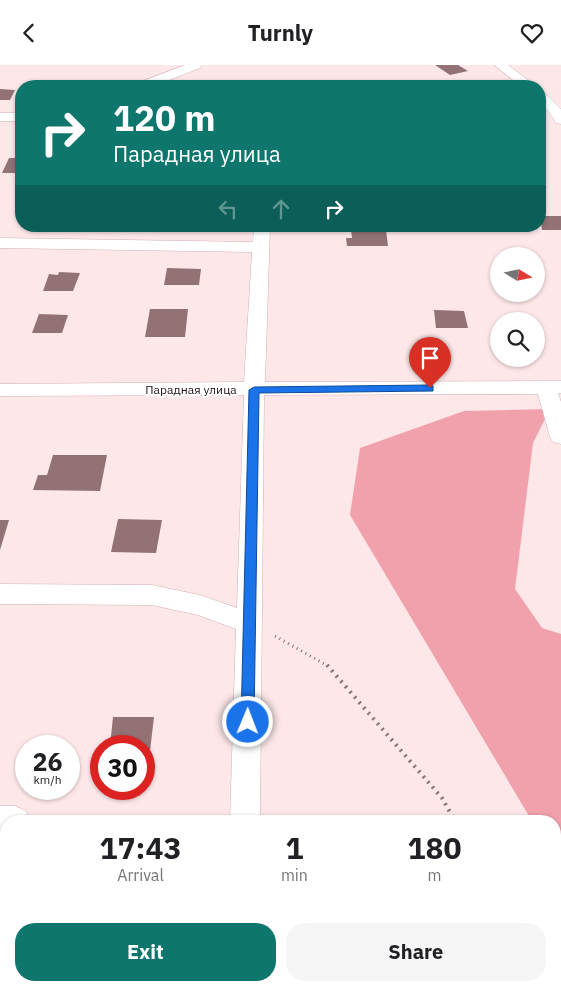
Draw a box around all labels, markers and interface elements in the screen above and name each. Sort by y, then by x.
text: Turnly [248,18,313,47]
icon: back [15,19,43,47]
icon: heart [518,19,546,47]
text: 120 m [113,95,216,141]
icon: right [30,100,95,165]
text: Парадная улица [113,139,281,168]
icon: left [214,195,242,223]
icon: ahead [267,195,295,223]
icon: right [320,195,348,223]
north arrow [490,247,545,303]
map controls [490,247,545,367]
button: search [490,312,545,367]
pin [409,337,451,388]
icon: arrive [416,344,444,372]
street label: Парадная улица [145,382,237,397]
position arrow [221,695,273,747]
speed limit sign: 30 [90,735,155,800]
text: 26 [32,745,63,778]
text: km/h [33,772,62,787]
text: 17:43 [100,828,181,867]
text: 1 [285,828,303,867]
text: 180 [407,828,461,867]
text: Arrival [117,865,164,885]
text: min [281,865,308,885]
text: m [427,865,441,885]
button: Exit [15,923,276,981]
button: Share [286,923,546,981]

